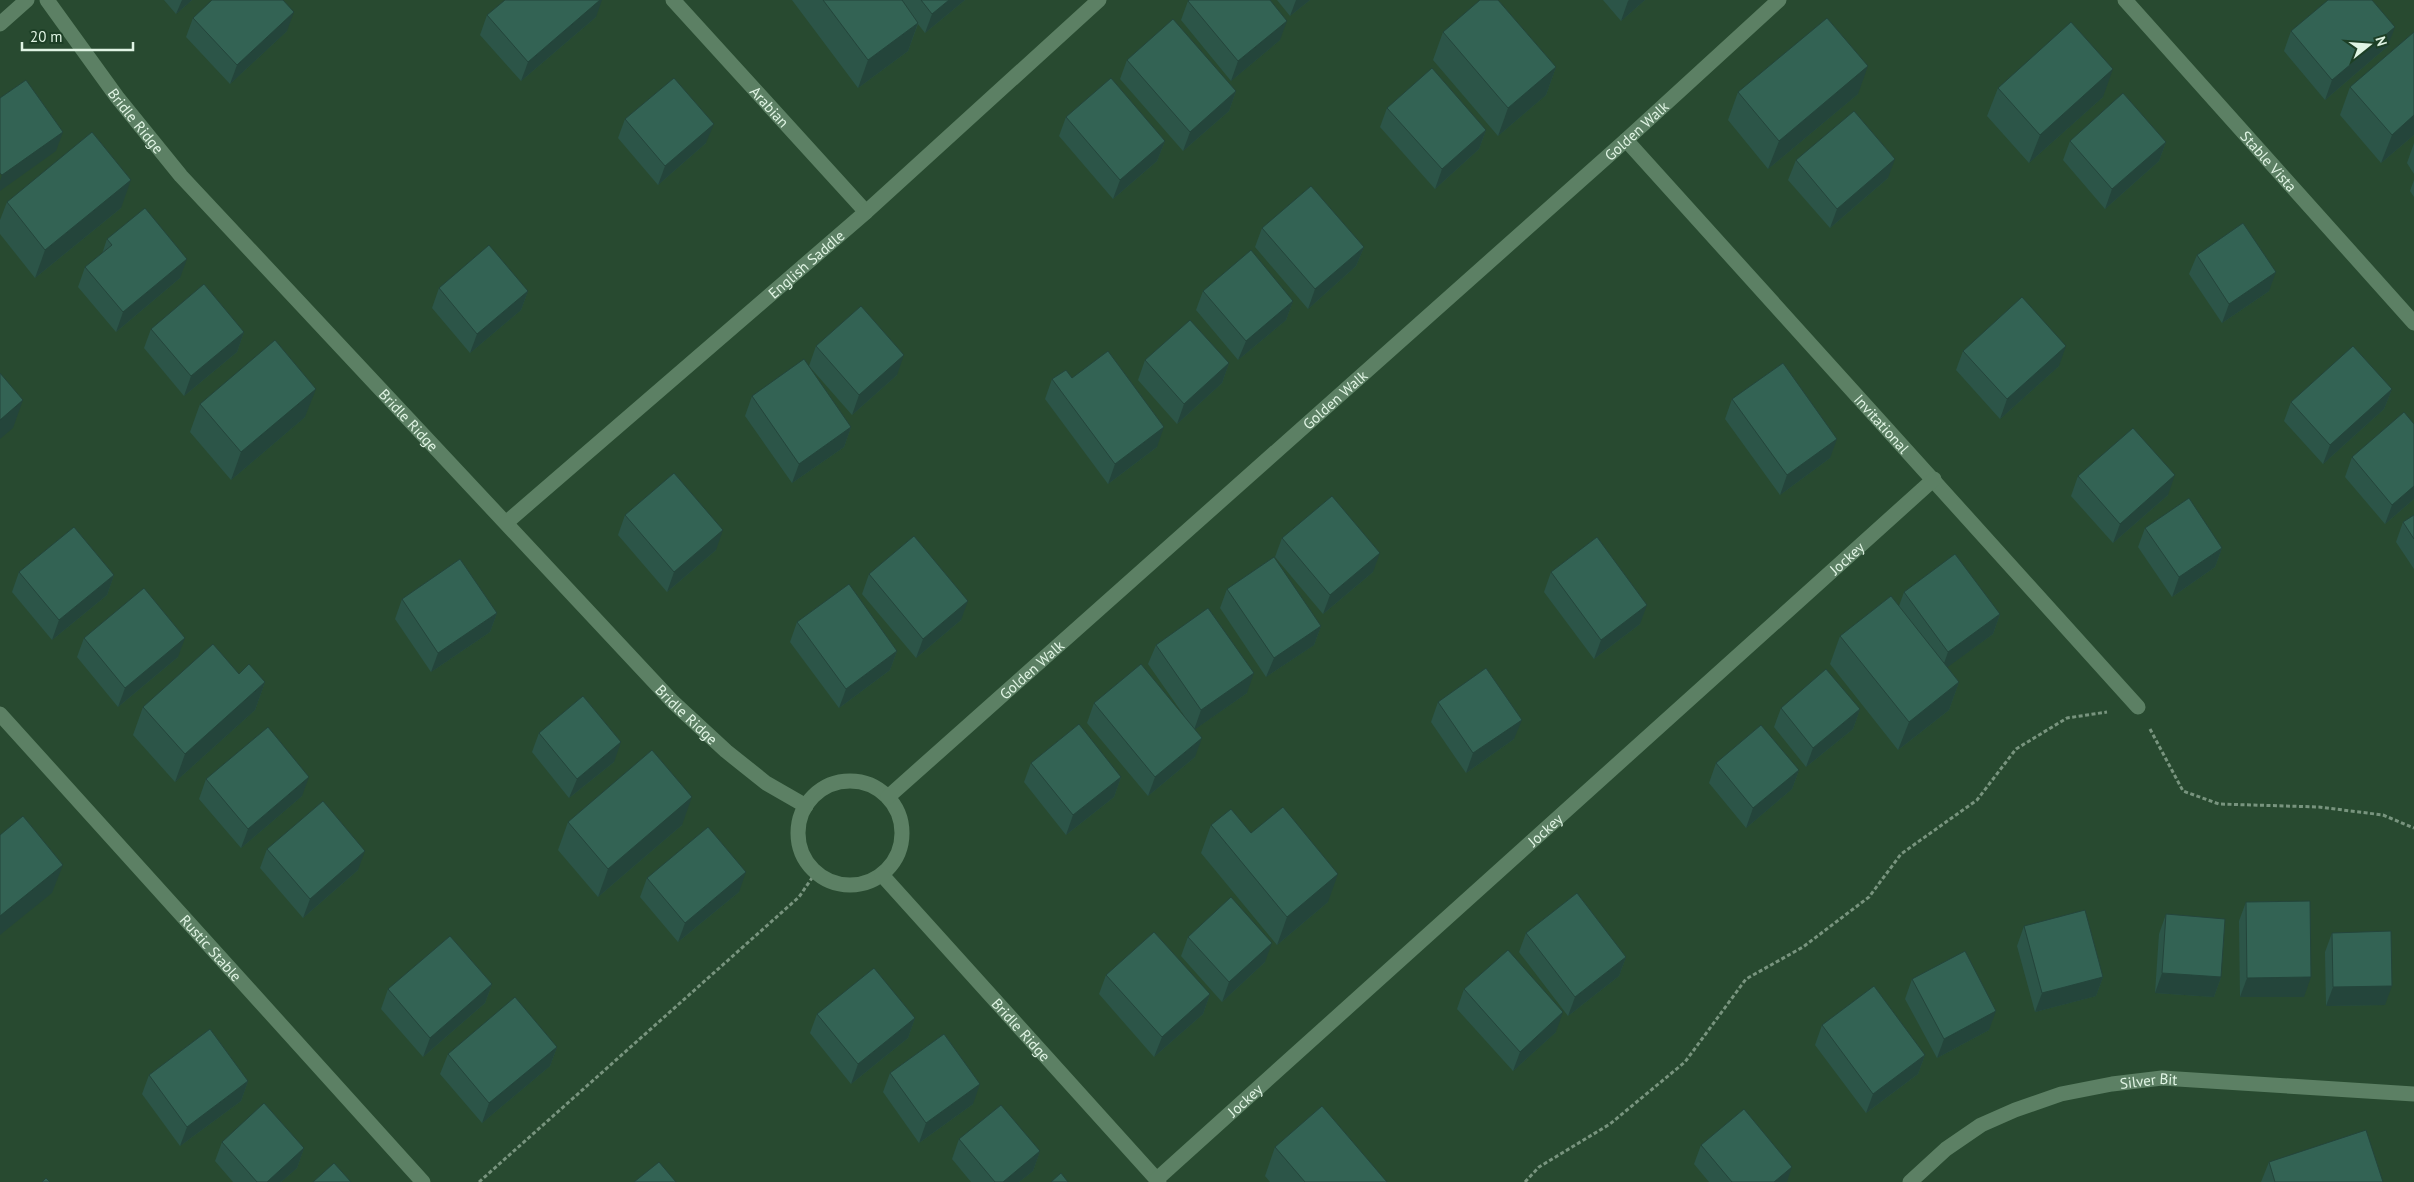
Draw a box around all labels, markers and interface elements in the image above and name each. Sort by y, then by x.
scale bar [22,20,134,52]
north arrow [2344,20,2394,70]
text: 20 m [30,27,63,46]
text: N [2371,34,2391,48]
street label: Arabian [746,82,794,131]
street label: Bridle Ridge [104,84,168,157]
street label: Golden Walk [1600,96,1673,164]
street label: Stable Vista [2237,126,2301,195]
street label: English Saddle [764,226,848,302]
street label: Golden Walk [1298,365,1371,433]
street label: Bridle Ridge [375,384,443,455]
street label: Invitational [1850,390,1914,458]
street label: Jockey [1824,537,1868,579]
street label: Golden Walk [995,635,1068,703]
street label: Bridle Ridge [652,680,722,748]
street label: Jockey [1523,809,1566,851]
street label: Rustic Stable [176,910,246,985]
street label: Bridle Ridge [988,994,1055,1065]
street label: Silver Bit [2119,1068,2178,1092]
street label: Jockey [1223,1079,1266,1121]

